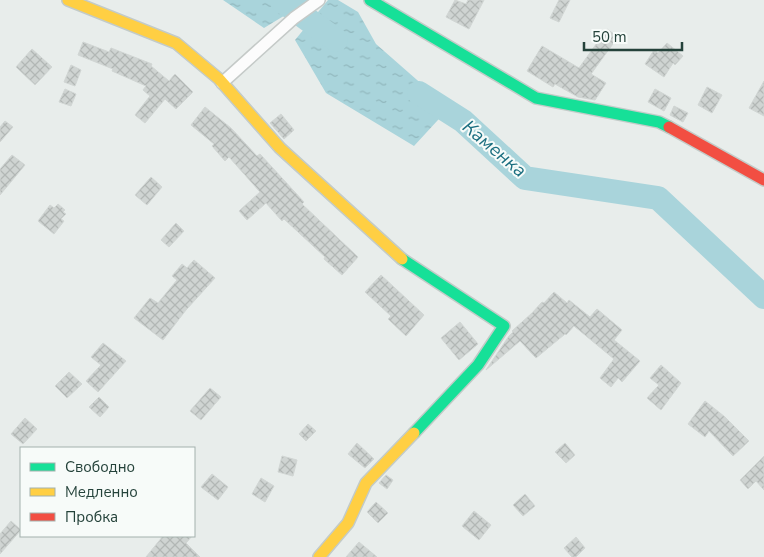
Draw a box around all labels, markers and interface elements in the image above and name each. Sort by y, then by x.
scale bar [584,20,682,52]
text: 50 m [592,27,627,47]
water label: Каменка [457,114,532,183]
legend [20,447,195,537]
text: Свободно [65,457,135,477]
text: Медленно [65,482,138,502]
text: Пробка [65,507,118,527]

